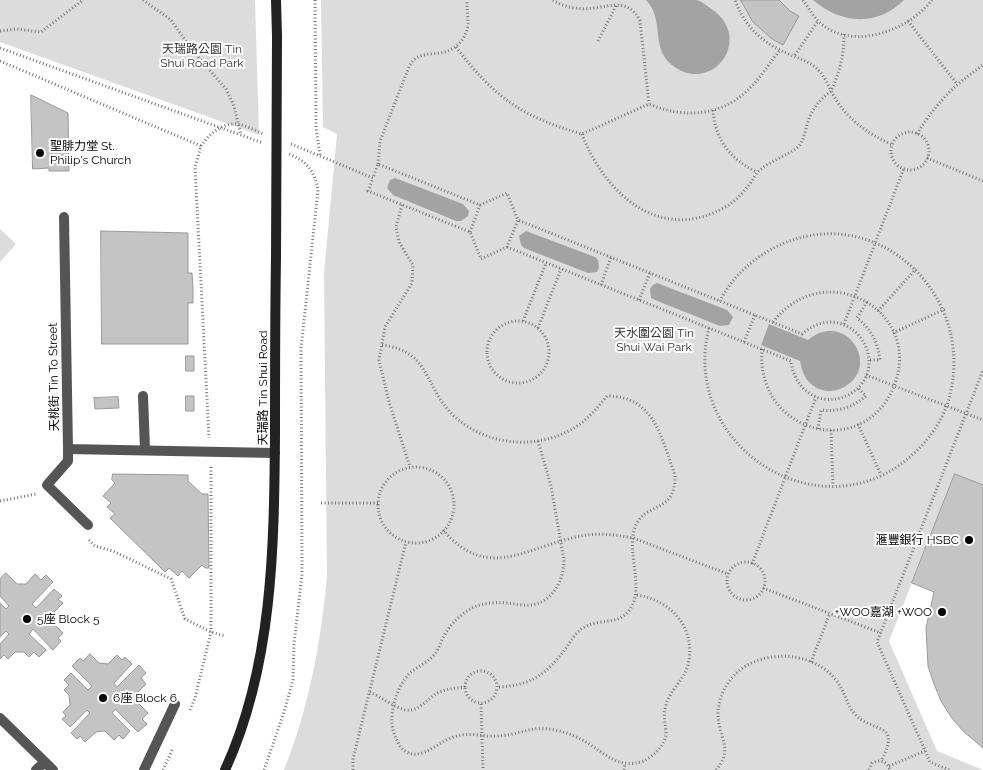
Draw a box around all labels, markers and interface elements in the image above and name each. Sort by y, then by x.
park label: 天瑞路公園 Tin Shui Road Park [160,42,244,70]
place label: 聖腓力堂 St. Philip's Church [50,139,131,167]
marker: 聖腓力堂 St. Philip's Church [34,147,46,159]
street label: 天桃街 Tin To Street [46,323,62,431]
park label: 天水圍公園 Tin Shui Wai Park [614,326,694,354]
street label: 天瑞路 Tin Shui Road [256,331,270,445]
place label: 滙豐銀行 HSBC [876,533,959,547]
marker: 滙豐銀行 HSBC [963,534,975,546]
place label: +WOO嘉湖 +WOO [834,605,932,619]
marker: +WOO嘉湖 +WOO [936,606,948,618]
place label: 5座 Block 5 [37,612,100,626]
marker: 5座 Block 5 [21,613,33,625]
place label: 6座 Block 6 [113,691,177,705]
marker: 6座 Block 6 [97,692,109,704]

